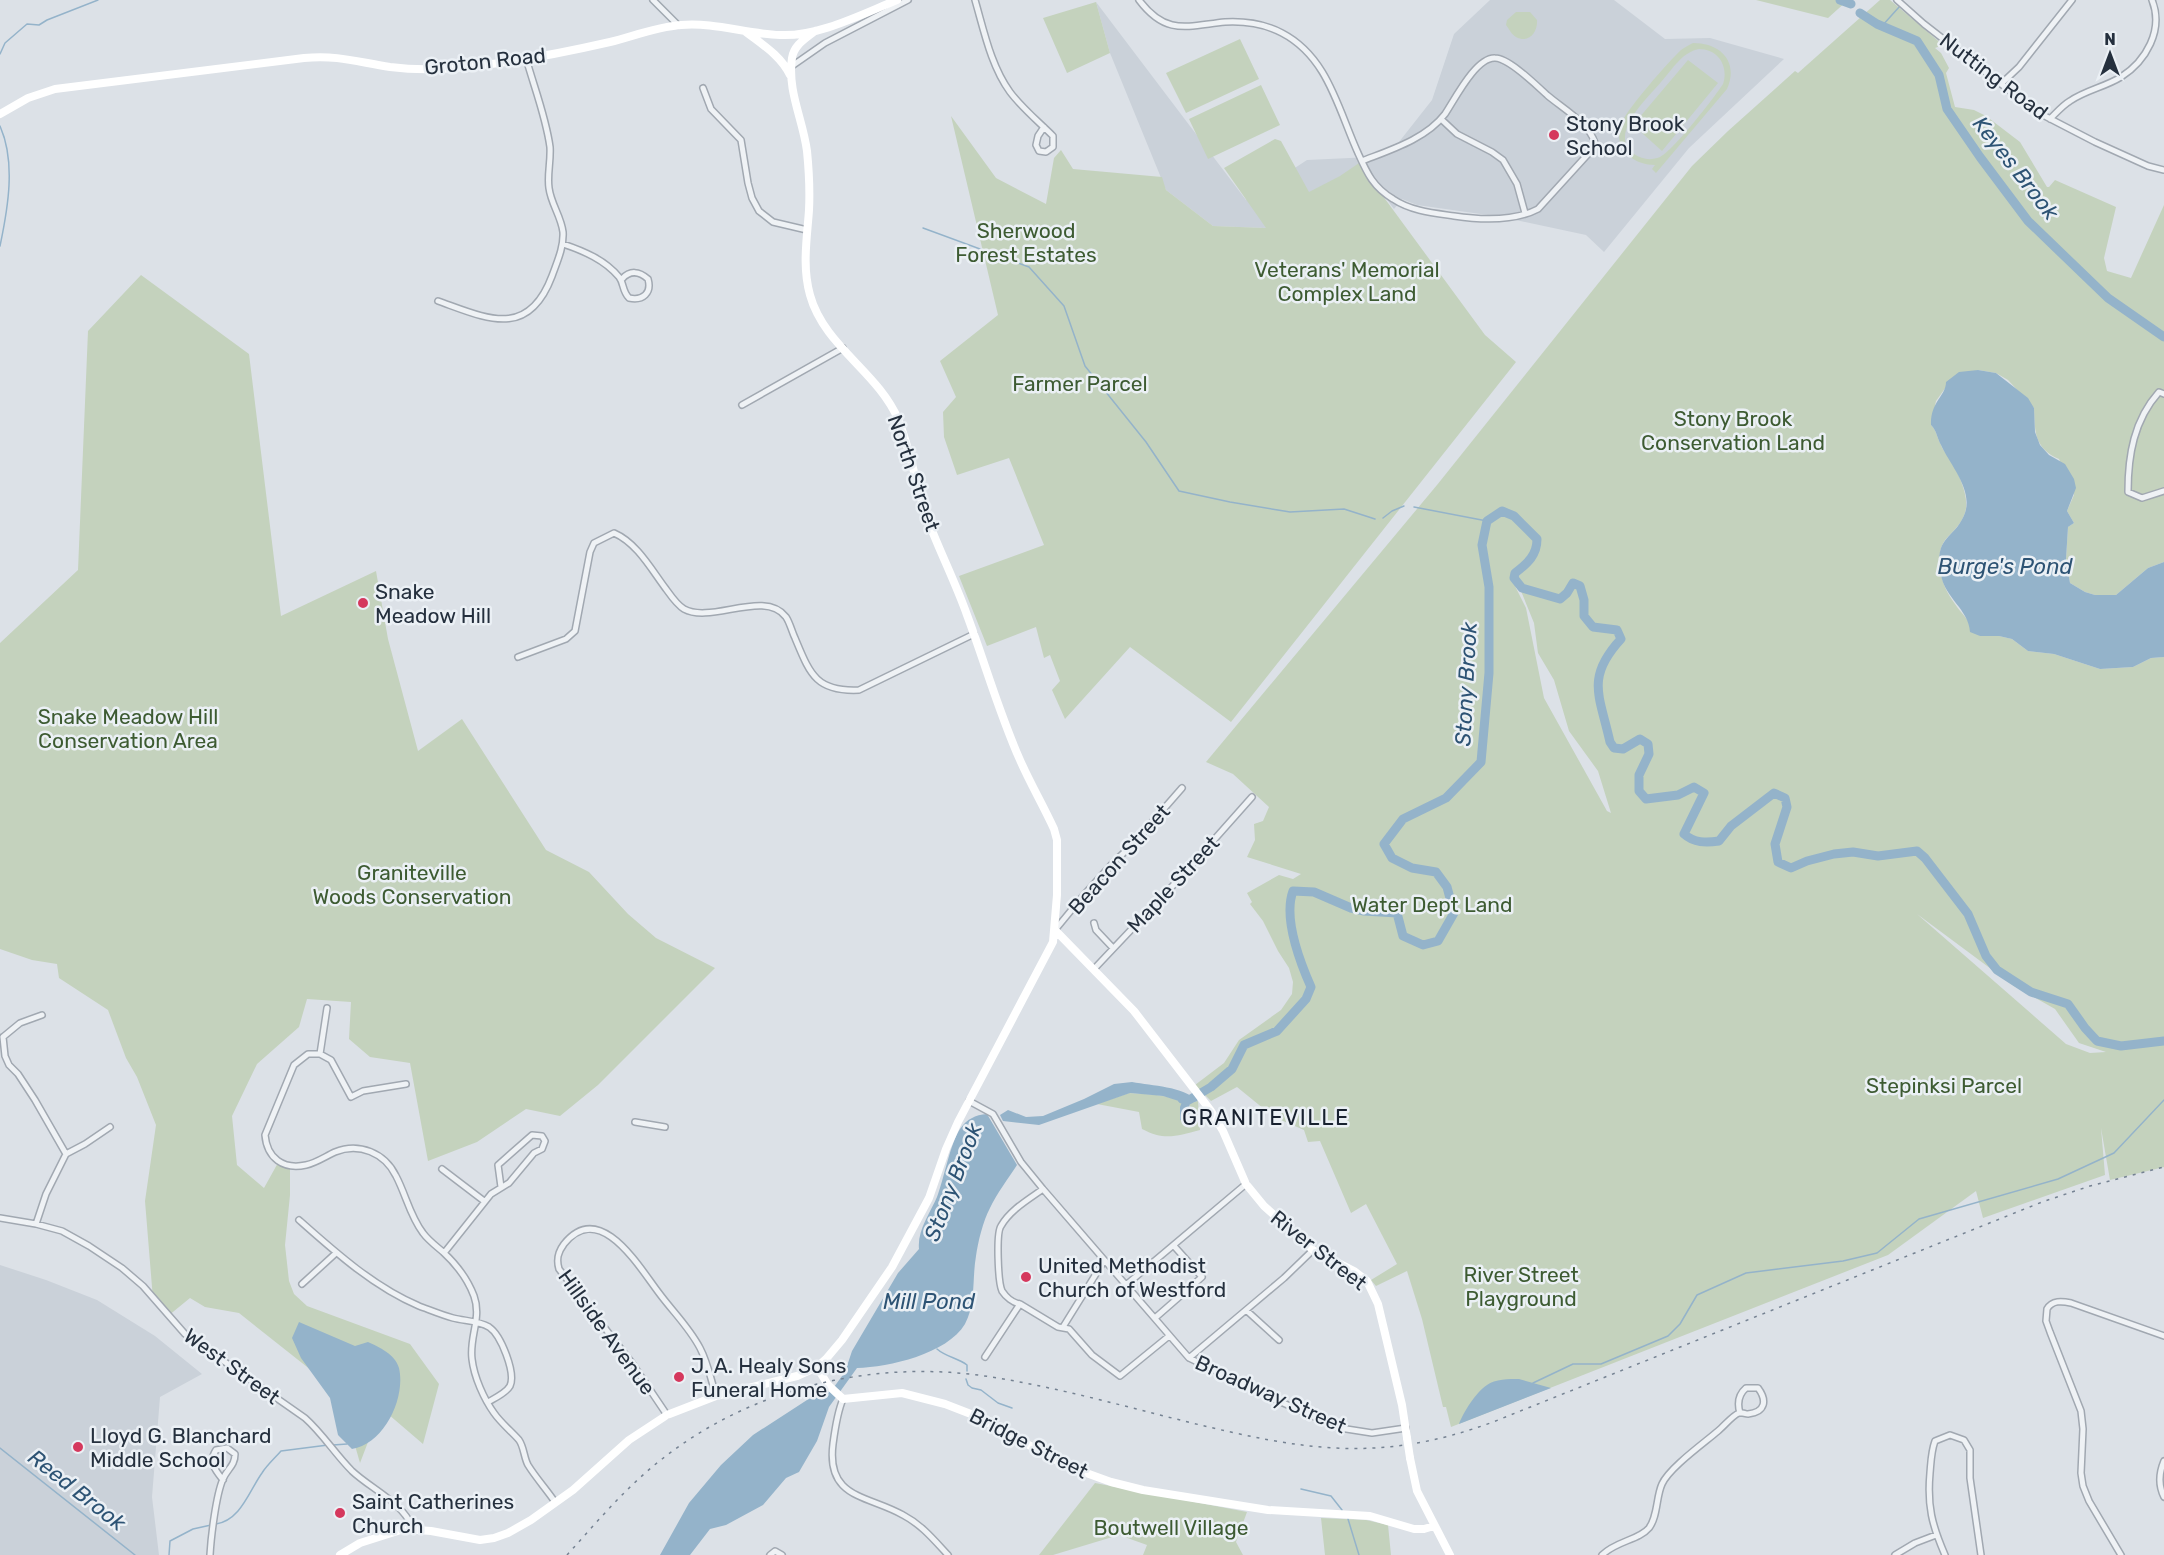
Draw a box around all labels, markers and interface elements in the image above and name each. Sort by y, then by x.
north arrow [2080,24,2140,84]
street label: Nutting Road [1935,27,2053,125]
text: N [2104,30,2116,49]
street label: Groton Road [423,42,547,80]
place label: Stony Brook School [1566,111,1685,160]
water label: Keyes Brook [1967,111,2065,226]
marker: Stony Brook School [1547,128,1561,142]
park label: Sherwood Forest Estates [955,218,1097,267]
park label: Veterans' Memorial Complex Land [1254,257,1440,306]
park label: Farmer Parcel [1012,371,1148,396]
park label: Stony Brook Conservation Land [1641,406,1825,455]
street label: North Street [882,411,946,535]
water label: Burge's Pond [1937,553,2073,580]
place label: Snake Meadow Hill [375,579,491,628]
marker: Snake Meadow Hill [356,596,370,610]
water label: Stony Brook [1449,621,1483,747]
park label: Snake Meadow Hill Conservation Area [38,704,218,753]
street label: Beacon Street [1063,799,1175,919]
street label: Maple Street [1122,830,1224,938]
park label: Graniteville Woods Conservation [313,860,511,909]
park label: Water Dept Land [1351,892,1513,917]
park label: Stepinksi Parcel [1866,1073,2022,1098]
district label: GRANITEVILLE [1182,1104,1350,1131]
water label: Stony Brook [918,1119,988,1245]
street label: River Street [1266,1205,1372,1295]
place label: United Methodist Church of Westford [1038,1253,1226,1302]
park label: River Street Playground [1463,1262,1579,1311]
street label: Hillside Avenue [553,1265,661,1399]
marker: United Methodist Church of Westford [1019,1270,1033,1284]
water label: Mill Pond [883,1288,976,1315]
street label: West Street [179,1323,285,1409]
street label: Broadway Street [1192,1349,1350,1439]
place label: J. A. Healy Sons Funeral Home [691,1353,846,1402]
marker: J. A. Healy Sons Funeral Home [672,1370,686,1384]
street label: Bridge Street [966,1402,1092,1484]
place label: Lloyd G. Blanchard Middle School [90,1423,272,1472]
marker: Lloyd G. Blanchard Middle School [71,1440,85,1454]
water label: Reed Brook [23,1443,132,1537]
place label: Saint Catherines Church [352,1489,514,1538]
marker: Saint Catherines Church [333,1506,347,1520]
park label: Boutwell Village [1094,1515,1248,1540]

